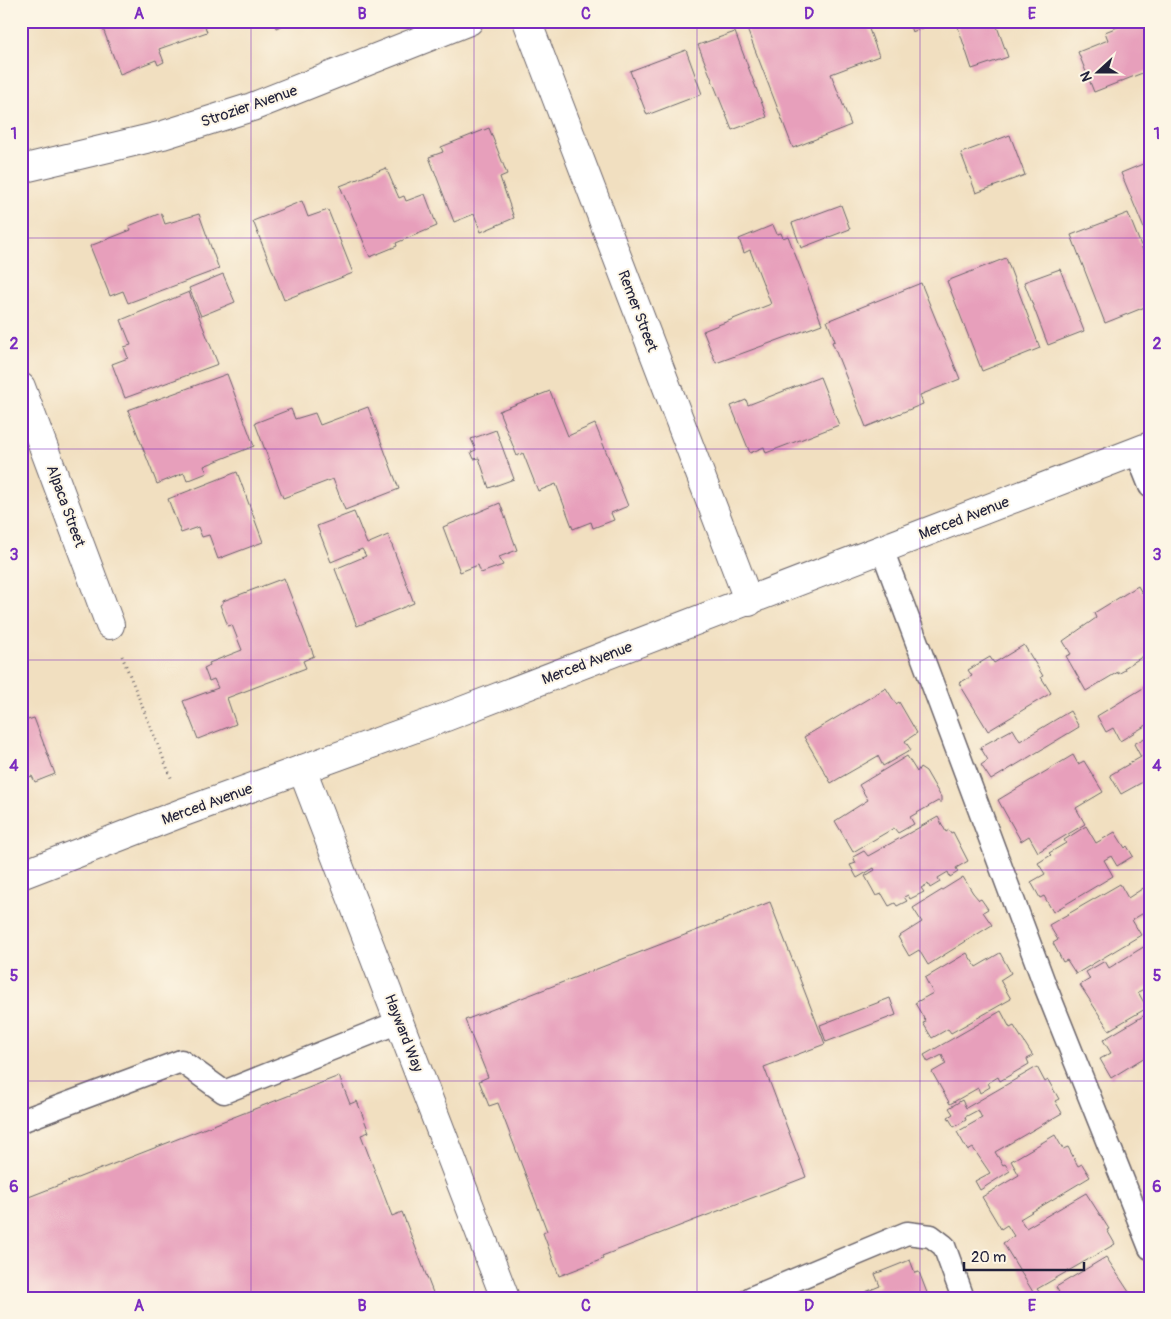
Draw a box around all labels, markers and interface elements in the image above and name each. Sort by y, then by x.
text: A [134,4,145,24]
text: B [357,4,367,24]
text: C [581,4,591,24]
text: D [804,4,814,24]
text: E [1028,4,1037,24]
north arrow [1074,48,1124,98]
text: N [1077,69,1096,84]
street label: Strozier Avenue [199,81,300,132]
text: 1 [11,124,17,144]
text: 1 [1154,124,1160,144]
street label: Remer Street [613,268,662,356]
text: 2 [10,334,19,354]
text: 2 [1153,334,1162,354]
street label: Alpaca Street [42,463,89,551]
street label: Merced Avenue [916,492,1013,544]
text: 3 [10,545,19,565]
text: 3 [1153,545,1162,565]
street label: Merced Avenue [539,637,636,689]
text: 4 [9,756,19,776]
text: 4 [1152,756,1162,776]
street label: Merced Avenue [159,779,256,830]
text: 5 [10,966,19,986]
text: 5 [1153,966,1162,986]
street label: Hayward Way [380,992,427,1075]
text: 6 [9,1177,19,1197]
text: 6 [1152,1177,1162,1197]
scale bar [964,1239,1084,1271]
text: 20 m [971,1248,1006,1267]
text: A [134,1296,145,1316]
text: B [357,1296,367,1316]
text: C [581,1296,591,1316]
text: D [804,1296,814,1316]
text: E [1028,1296,1037,1316]

